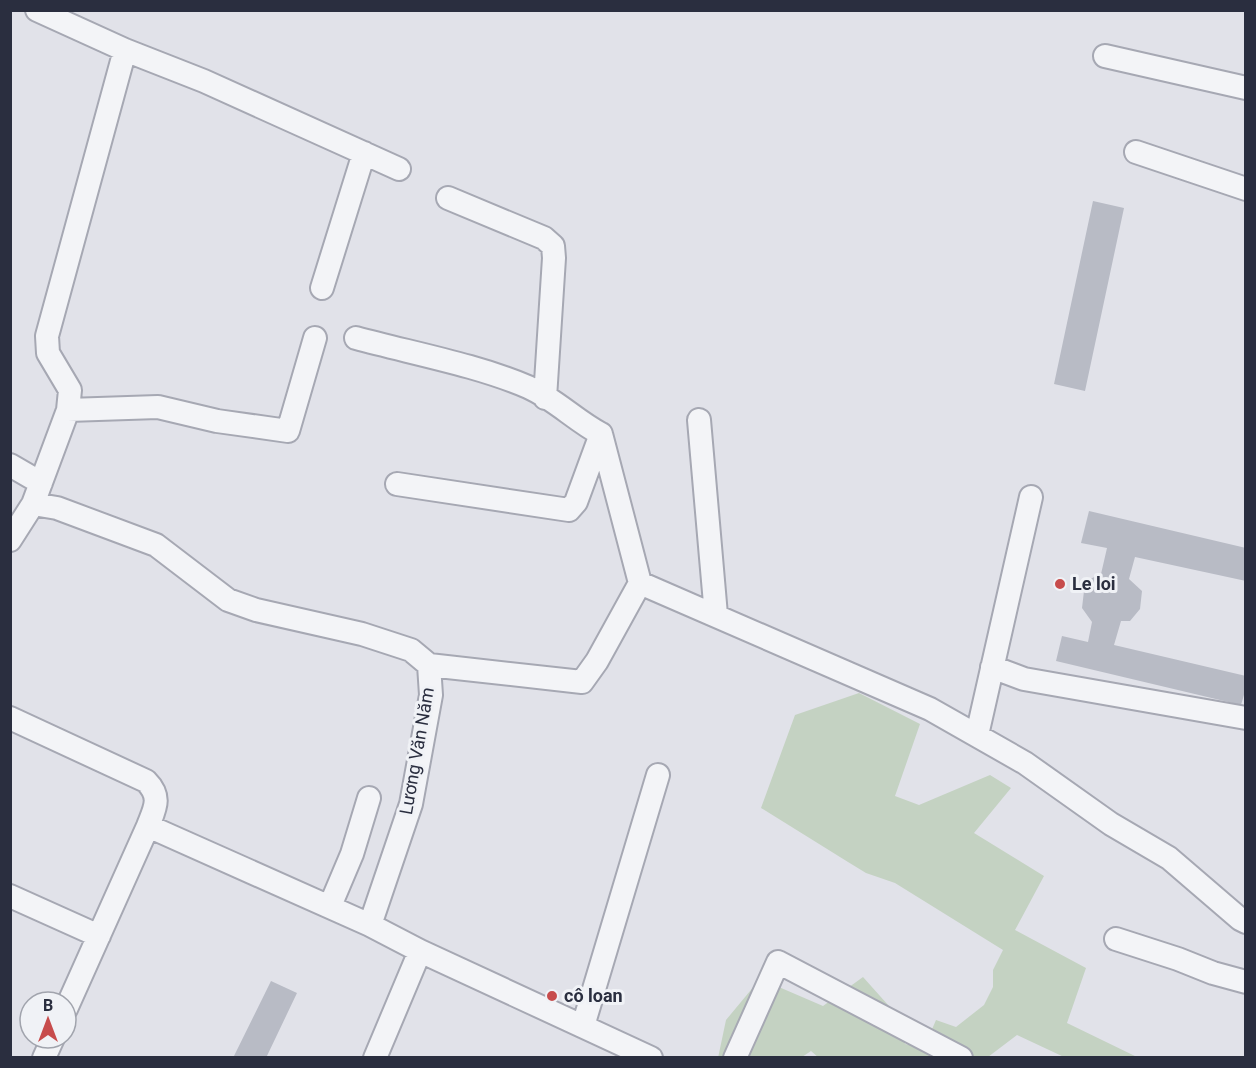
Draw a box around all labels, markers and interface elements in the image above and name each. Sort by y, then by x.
place label: Le loi [1072,573,1116,594]
marker: Le loi [1053,577,1067,591]
street label: Lương Văn Năm [395,686,438,816]
place label: cô loan [564,985,623,1006]
marker: cô loan [545,989,559,1003]
north arrow [18,990,78,1050]
text: B [43,996,53,1015]

